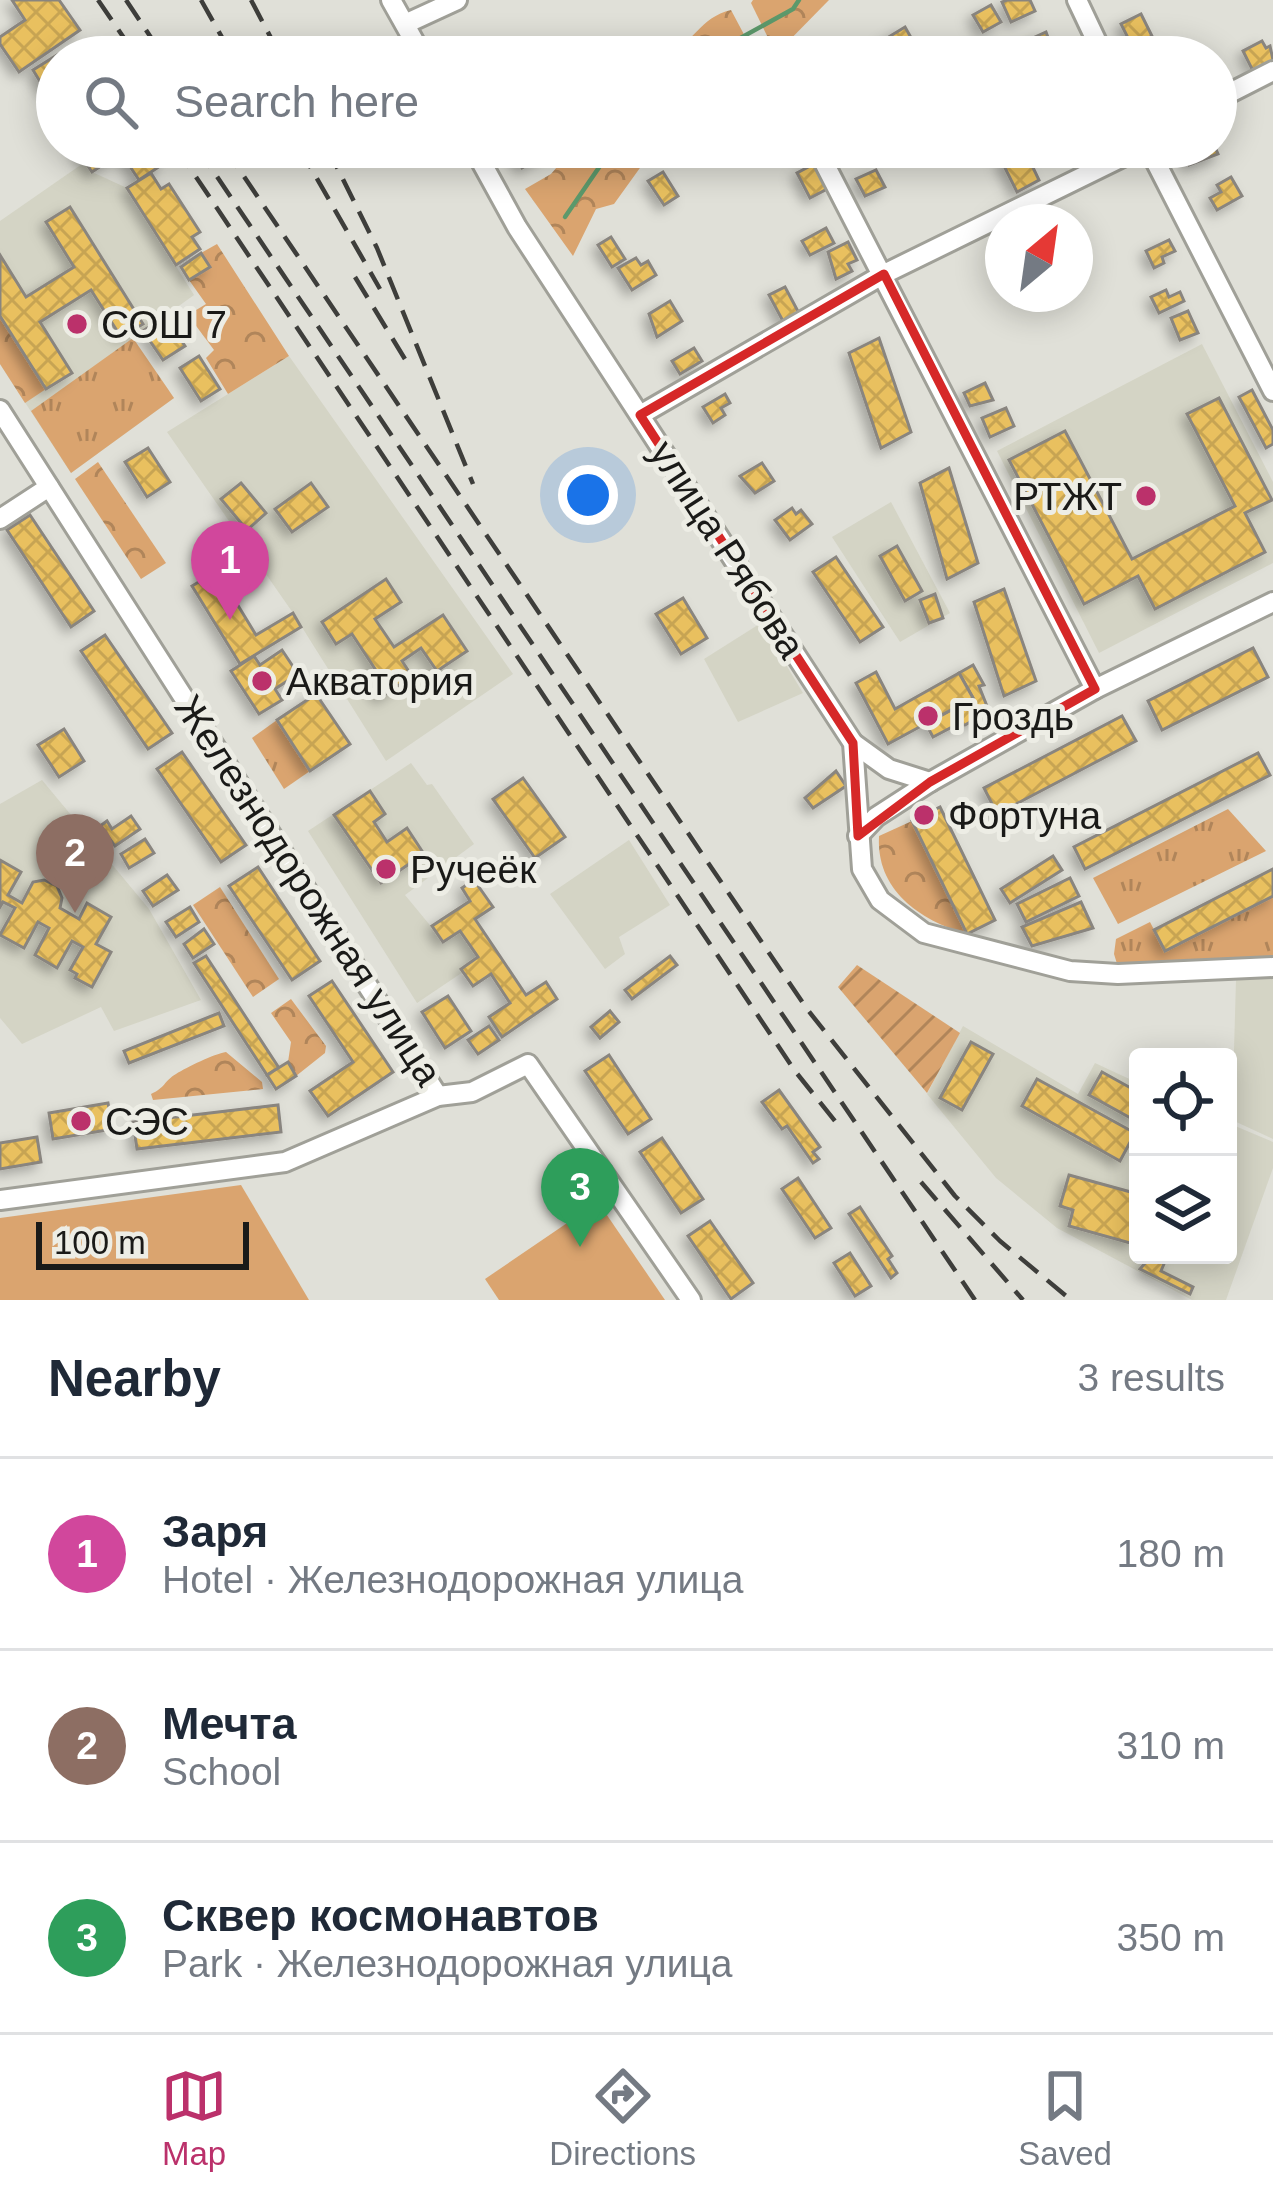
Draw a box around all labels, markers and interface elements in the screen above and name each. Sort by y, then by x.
search box [36,36,1237,168]
icon: search [78,69,144,135]
text: Search here [174,76,419,127]
north arrow [985,204,1093,312]
place label: СОШ 7 [101,303,227,346]
marker: СОШ 7 [64,311,90,337]
street label: улица Рябова [641,433,814,666]
your location [558,465,618,525]
place label: РТЖТ [1013,475,1122,518]
marker: РТЖТ [1133,483,1159,509]
pin: 1 [191,521,269,620]
place label: Акватория [286,660,474,703]
marker: Акватория [249,668,275,694]
street label: Железнодорожная улица [166,687,451,1093]
place label: Гроздь [952,695,1074,738]
marker: Гроздь [915,703,941,729]
place label: Фортуна [948,794,1102,837]
marker: Фортуна [911,802,937,828]
pin: 2 [36,814,114,913]
place label: Ручеёк [410,848,537,891]
marker: Ручеёк [373,856,399,882]
map controls [1129,1048,1237,1264]
button: locate [1129,1048,1237,1156]
place label: СЭС [105,1100,189,1143]
marker: СЭС [68,1108,94,1134]
pin: 3 [541,1148,619,1247]
button: layers [1129,1156,1237,1264]
scale bar [36,1216,249,1269]
text: 100 m [54,1224,146,1261]
text: Nearby [48,1350,221,1407]
text: 3 results [1078,1356,1225,1399]
text: Заря [162,1506,268,1557]
text: 1 [76,1532,98,1575]
text: 180 m [1117,1532,1225,1575]
text: Hotel · Железнодорожная улица [162,1558,743,1601]
text: Мечта [162,1698,297,1749]
text: 2 [76,1724,98,1767]
text: 310 m [1117,1724,1225,1767]
text: School [162,1750,281,1793]
text: Сквер космонавтов [162,1890,599,1941]
text: 3 [76,1916,98,1959]
text: 350 m [1117,1916,1225,1959]
text: Park · Железнодорожная улица [162,1942,733,1985]
tab: Map [161,2063,227,2173]
tab: Directions [549,2063,696,2173]
tab: Saved [1018,2063,1112,2173]

